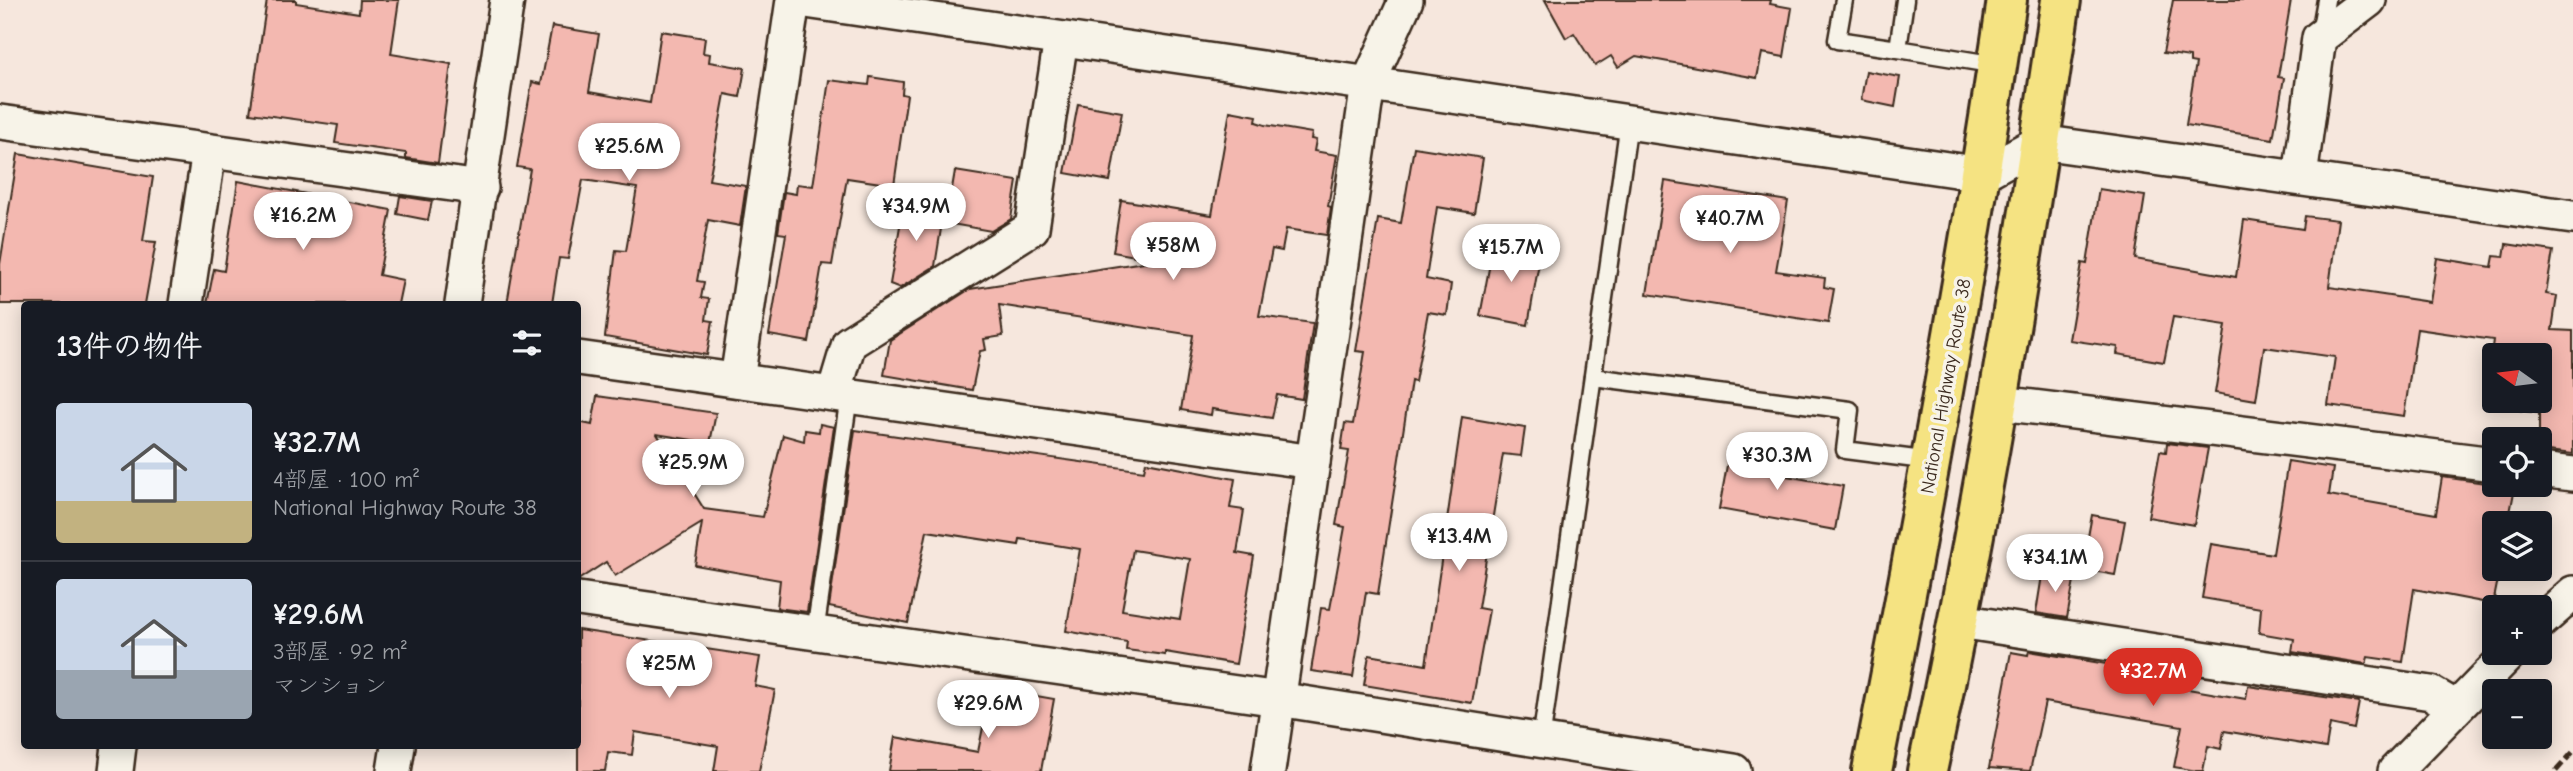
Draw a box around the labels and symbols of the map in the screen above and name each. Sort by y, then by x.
pin: ¥25.6M [572,124,686,183]
pin: ¥34.9M [859,184,973,243]
pin: ¥16.2M [246,192,360,252]
pin: ¥40.7M [1673,196,1787,255]
pin: ¥58M [1132,222,1214,282]
pin: ¥15.7M [1454,224,1568,284]
street label: National Highway Route 38 [1916,277,1976,495]
north arrow [2482,343,2552,413]
pin: ¥30.3M [1720,433,1834,492]
pin: ¥25.9M [636,440,750,499]
pin: ¥13.4M [1402,514,1516,573]
pin: ¥34.1M [1998,534,2112,594]
pin: ¥25M [628,640,710,700]
pin: ¥32.7M [2096,648,2210,708]
pin: ¥29.6M [931,680,1045,740]

